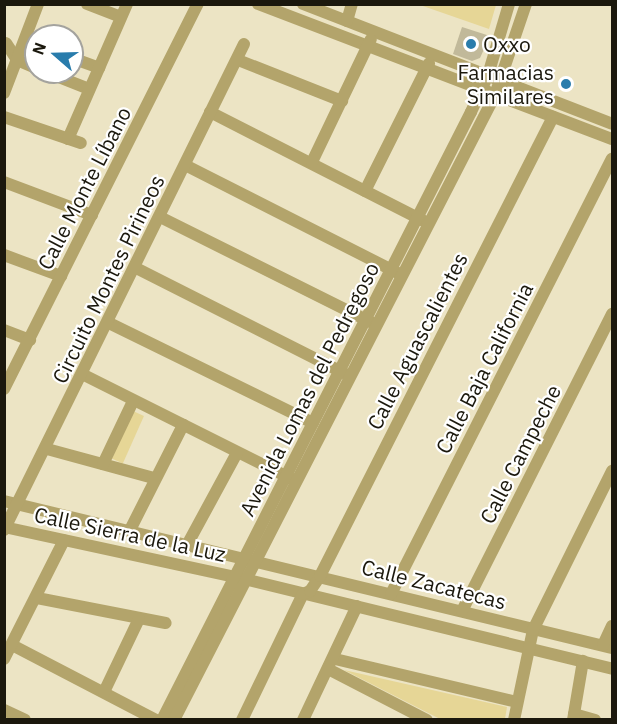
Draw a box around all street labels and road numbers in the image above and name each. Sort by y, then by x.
street label: Calle Monte Líbano [32,102,136,274]
street label: Circuito Montes Pirineos [47,171,169,387]
street label: Calle Aguascalientes [361,248,473,434]
street label: Avenida Lomas del Pedregoso [234,258,384,520]
street label: Calle Baja California [430,278,538,458]
street label: Calle Campeche [474,380,566,528]
street label: Calle Sierra de la Luz [32,501,228,567]
street label: Calle Zacatecas [359,554,509,614]

